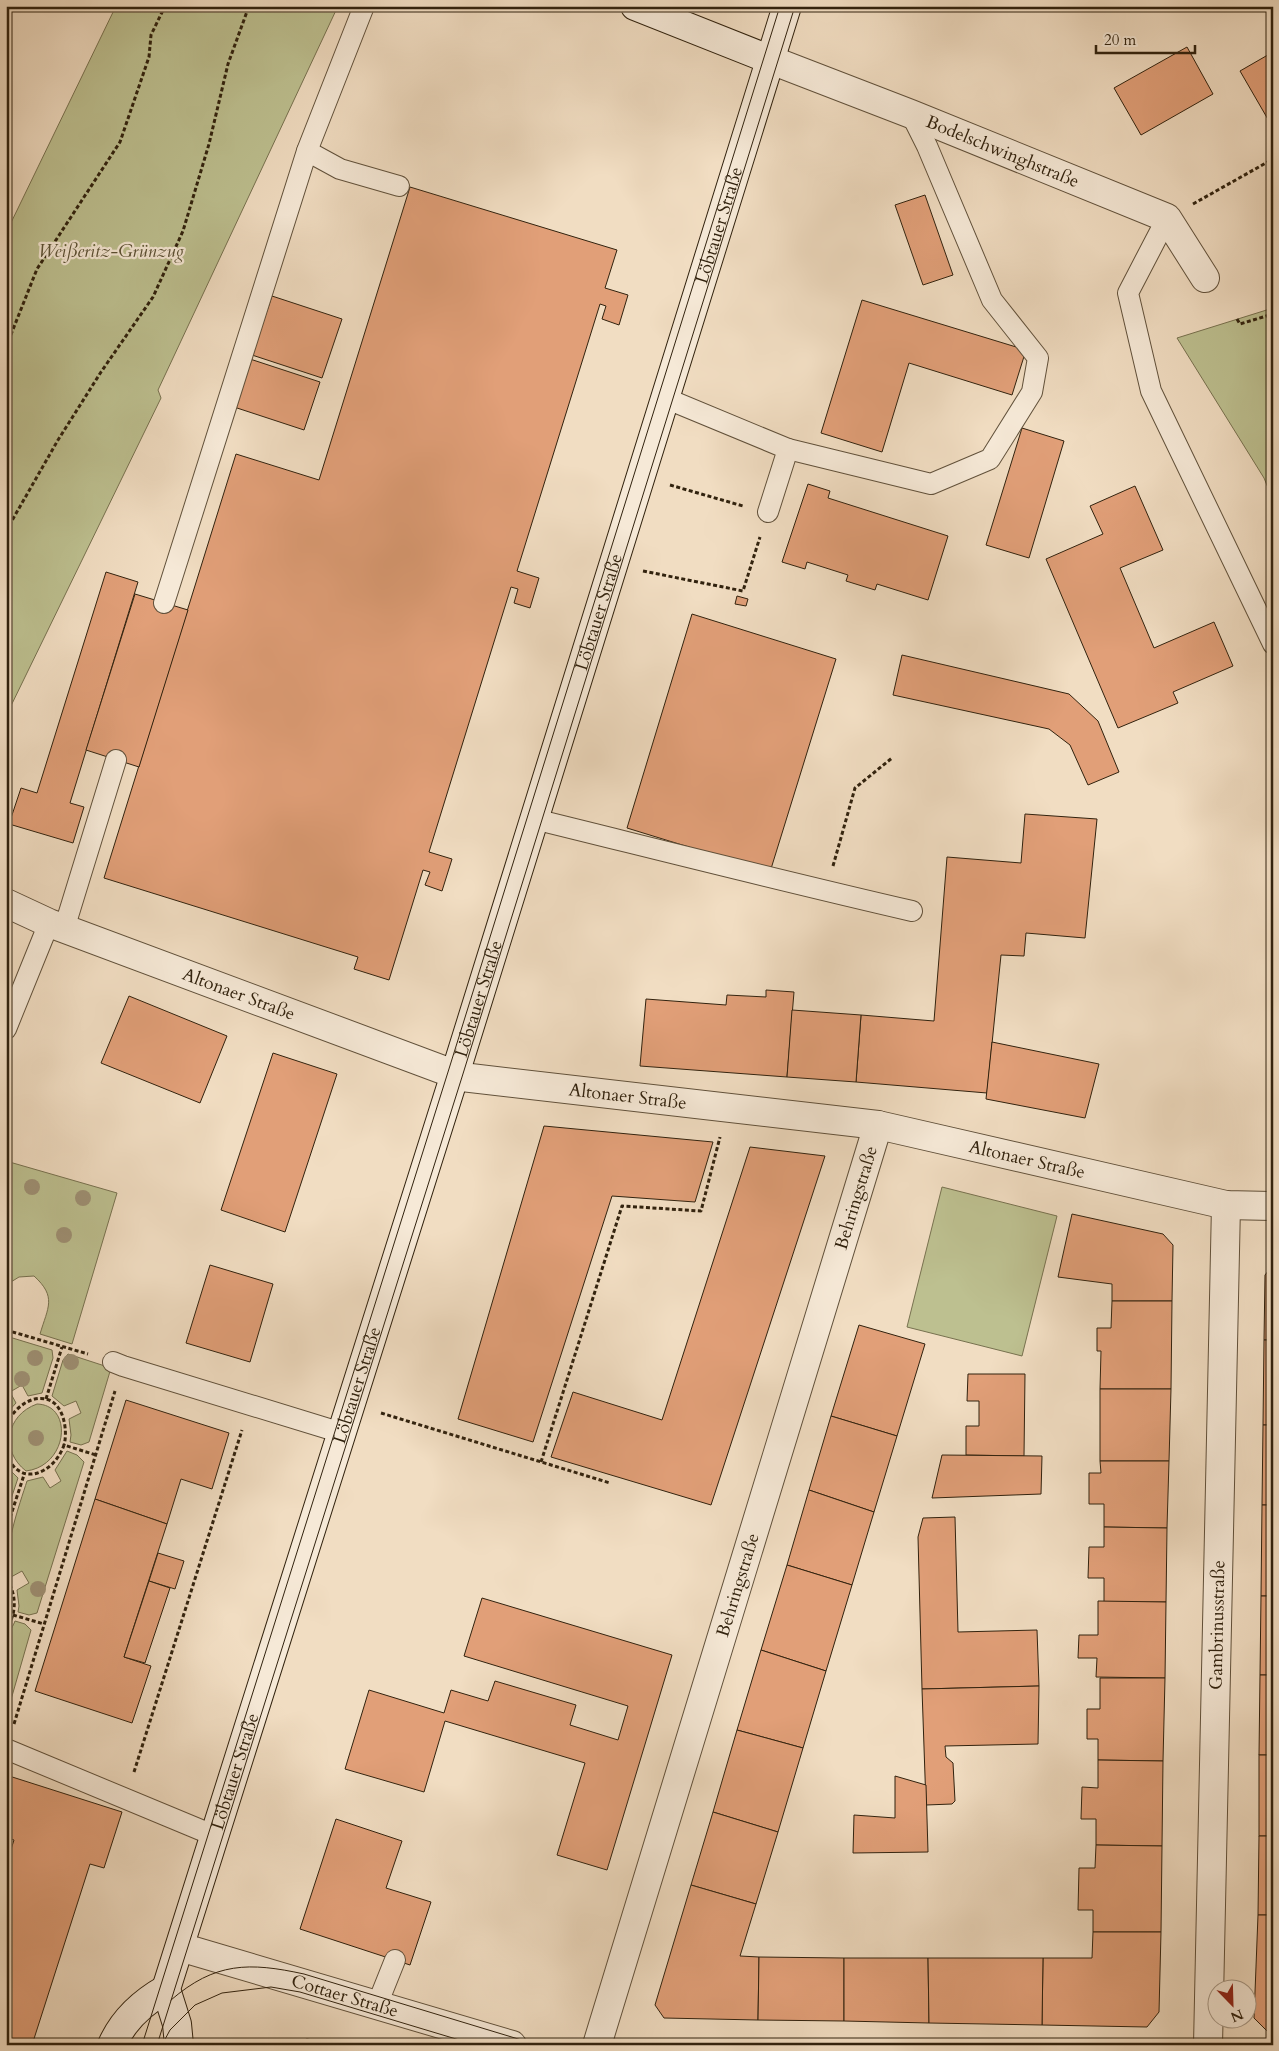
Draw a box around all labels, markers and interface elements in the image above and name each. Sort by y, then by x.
scale bar [1096,22,1195,54]
text: 20 m [1104,30,1136,50]
street label: Bodelschwinghstraße [922,109,1083,194]
street label: Löbtauer Straße [689,164,749,287]
park label: Weißeritz-Grünzug [38,239,184,264]
street label: Löbtauer Straße [569,551,629,674]
street label: Löbtauer Straße [449,937,509,1061]
street label: Altonaer Straße [179,962,298,1027]
street label: Altonaer Straße [567,1077,688,1116]
street label: Altonaer Straße [967,1134,1088,1185]
street label: Behringstraße [829,1143,884,1253]
street label: Löbtauer Straße [327,1324,387,1447]
street label: Behringstraße [710,1530,766,1640]
street label: Gambrinusstraße [1204,1560,1231,1690]
street label: Löbtauer Straße [205,1710,265,1833]
street label: Cottaer Straße [288,1969,401,2024]
north arrow [1206,1978,1256,2028]
text: N [1228,2004,1246,2027]

